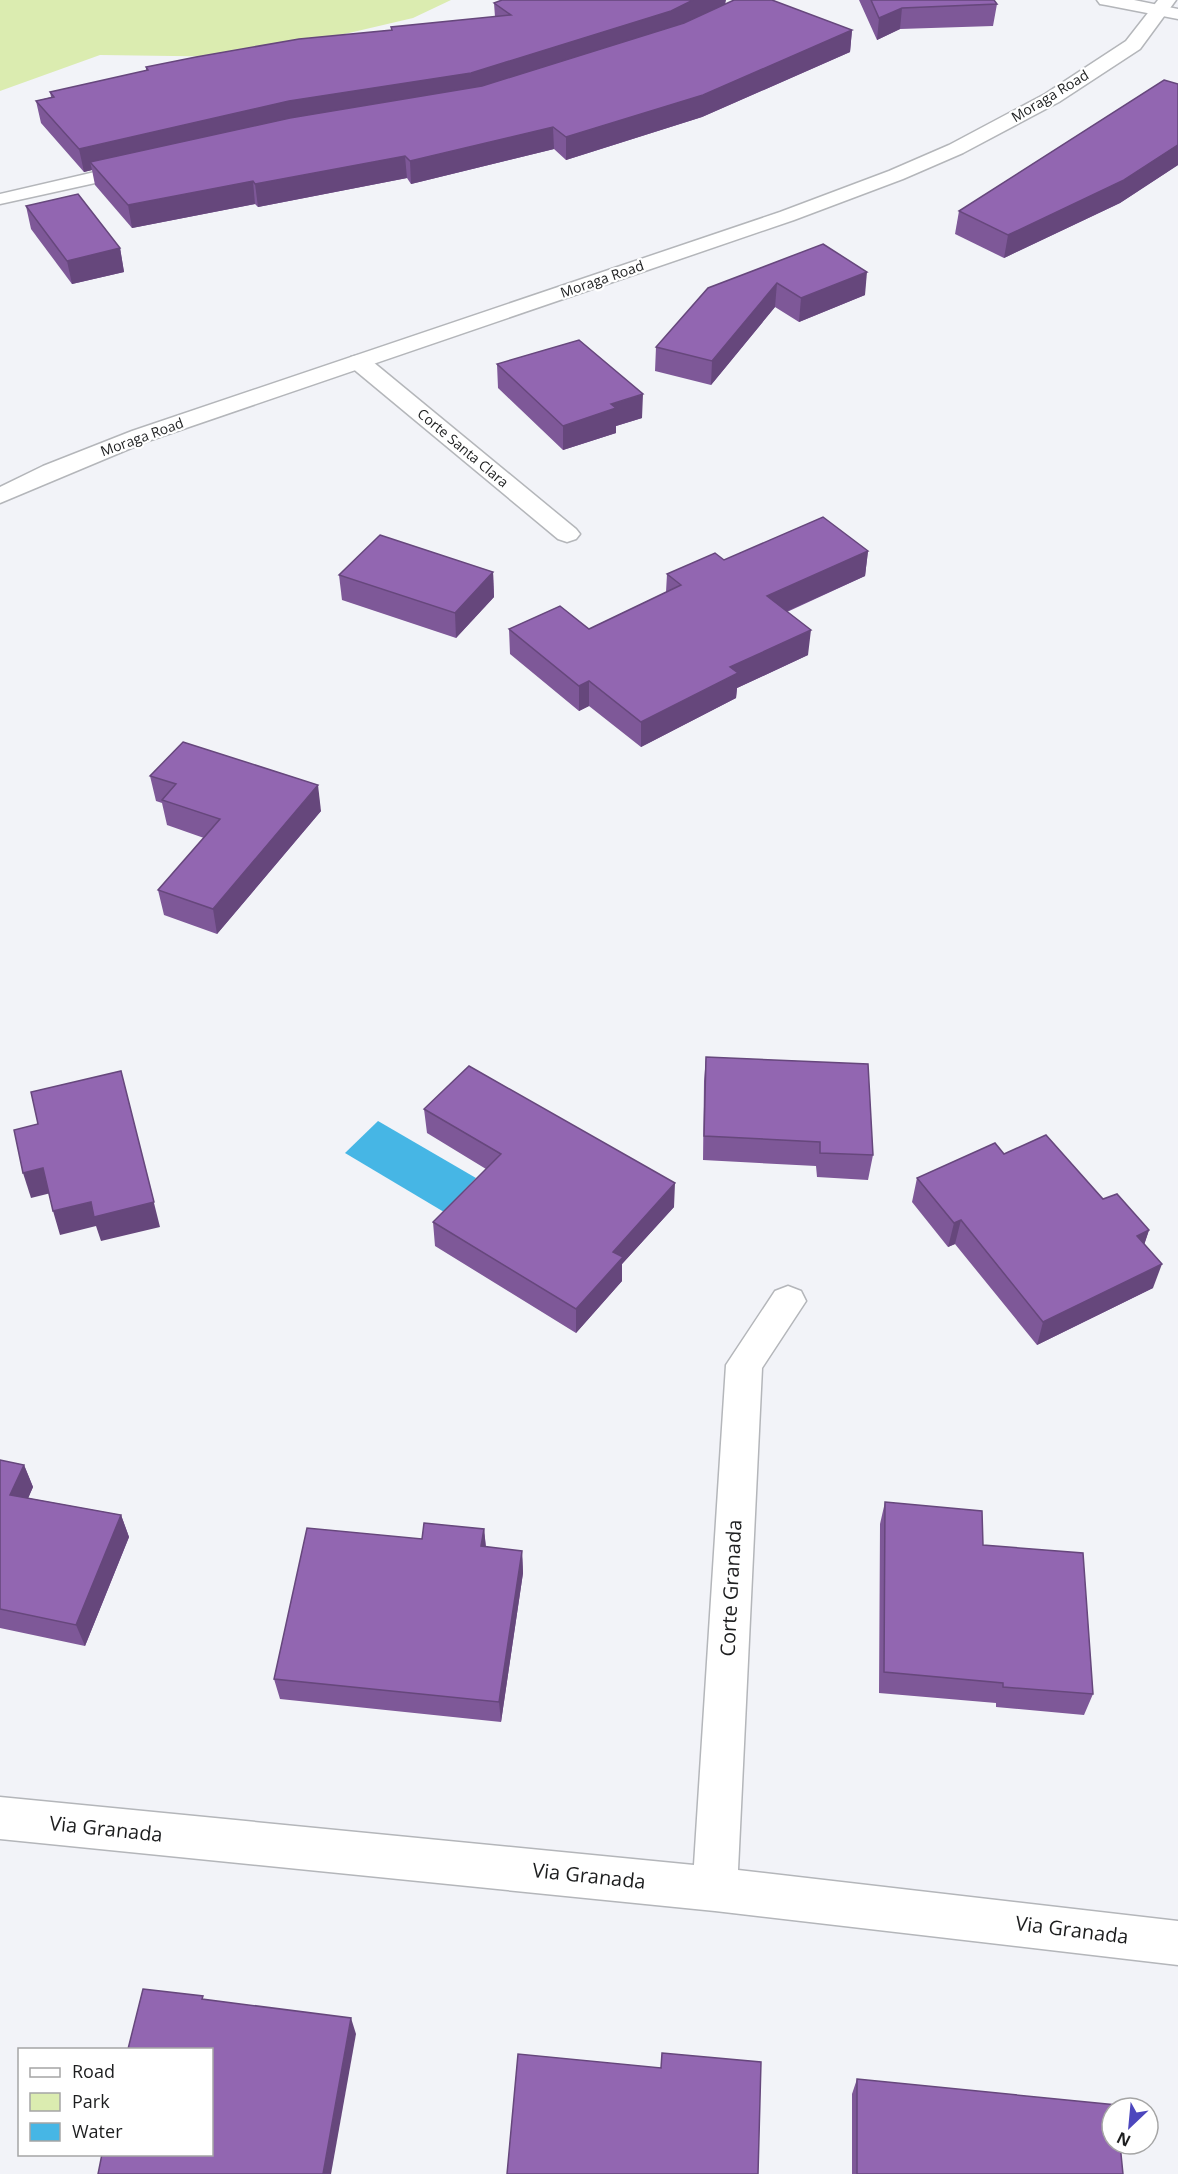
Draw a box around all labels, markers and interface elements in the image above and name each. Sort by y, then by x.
street label: Moraga Road [1008,65,1092,126]
street label: Moraga Road [558,255,646,302]
street label: Corte Santa Clara [414,404,513,491]
street label: Moraga Road [98,413,186,460]
street label: Corte Granada [713,1519,748,1657]
street label: Via Granada [48,1809,164,1848]
street label: Via Granada [531,1856,647,1895]
street label: Via Granada [1014,1909,1130,1950]
legend [18,2048,213,2156]
text: Road [72,2059,115,2083]
text: Park [72,2089,110,2113]
north arrow [1100,2096,1160,2156]
text: Water [72,2119,123,2143]
text: N [1113,2127,1134,2152]

